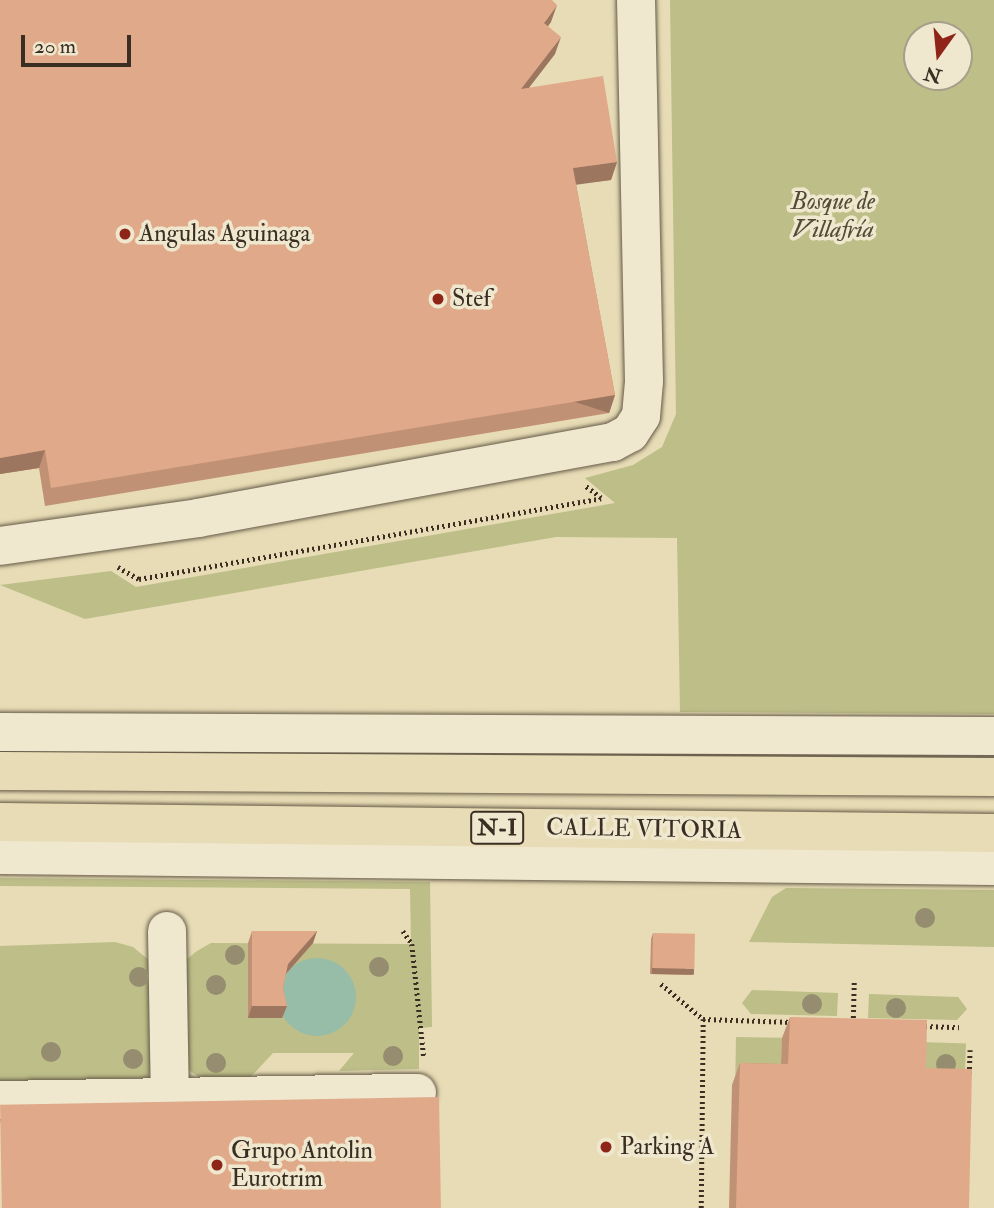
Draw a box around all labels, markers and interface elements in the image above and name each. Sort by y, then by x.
scale bar [24,21,135,65]
north arrow [903,21,973,91]
text: 20 m [34,33,76,60]
text: N [922,61,944,88]
park label: Bosque de Villafría [791,188,875,244]
place label: Angulas Aguinaga [139,220,310,248]
marker: Angulas Aguinaga [117,226,133,242]
place label: Stef [452,285,491,313]
marker: Stef [430,291,446,307]
road number: N-I [469,808,525,848]
street label: CALLE VITORIA [546,813,742,845]
place label: Parking A [620,1133,715,1161]
place label: Grupo Antolin Eurotrim [231,1137,373,1193]
marker: Parking A [598,1139,614,1155]
marker: Grupo Antolin Eurotrim [209,1157,225,1173]

